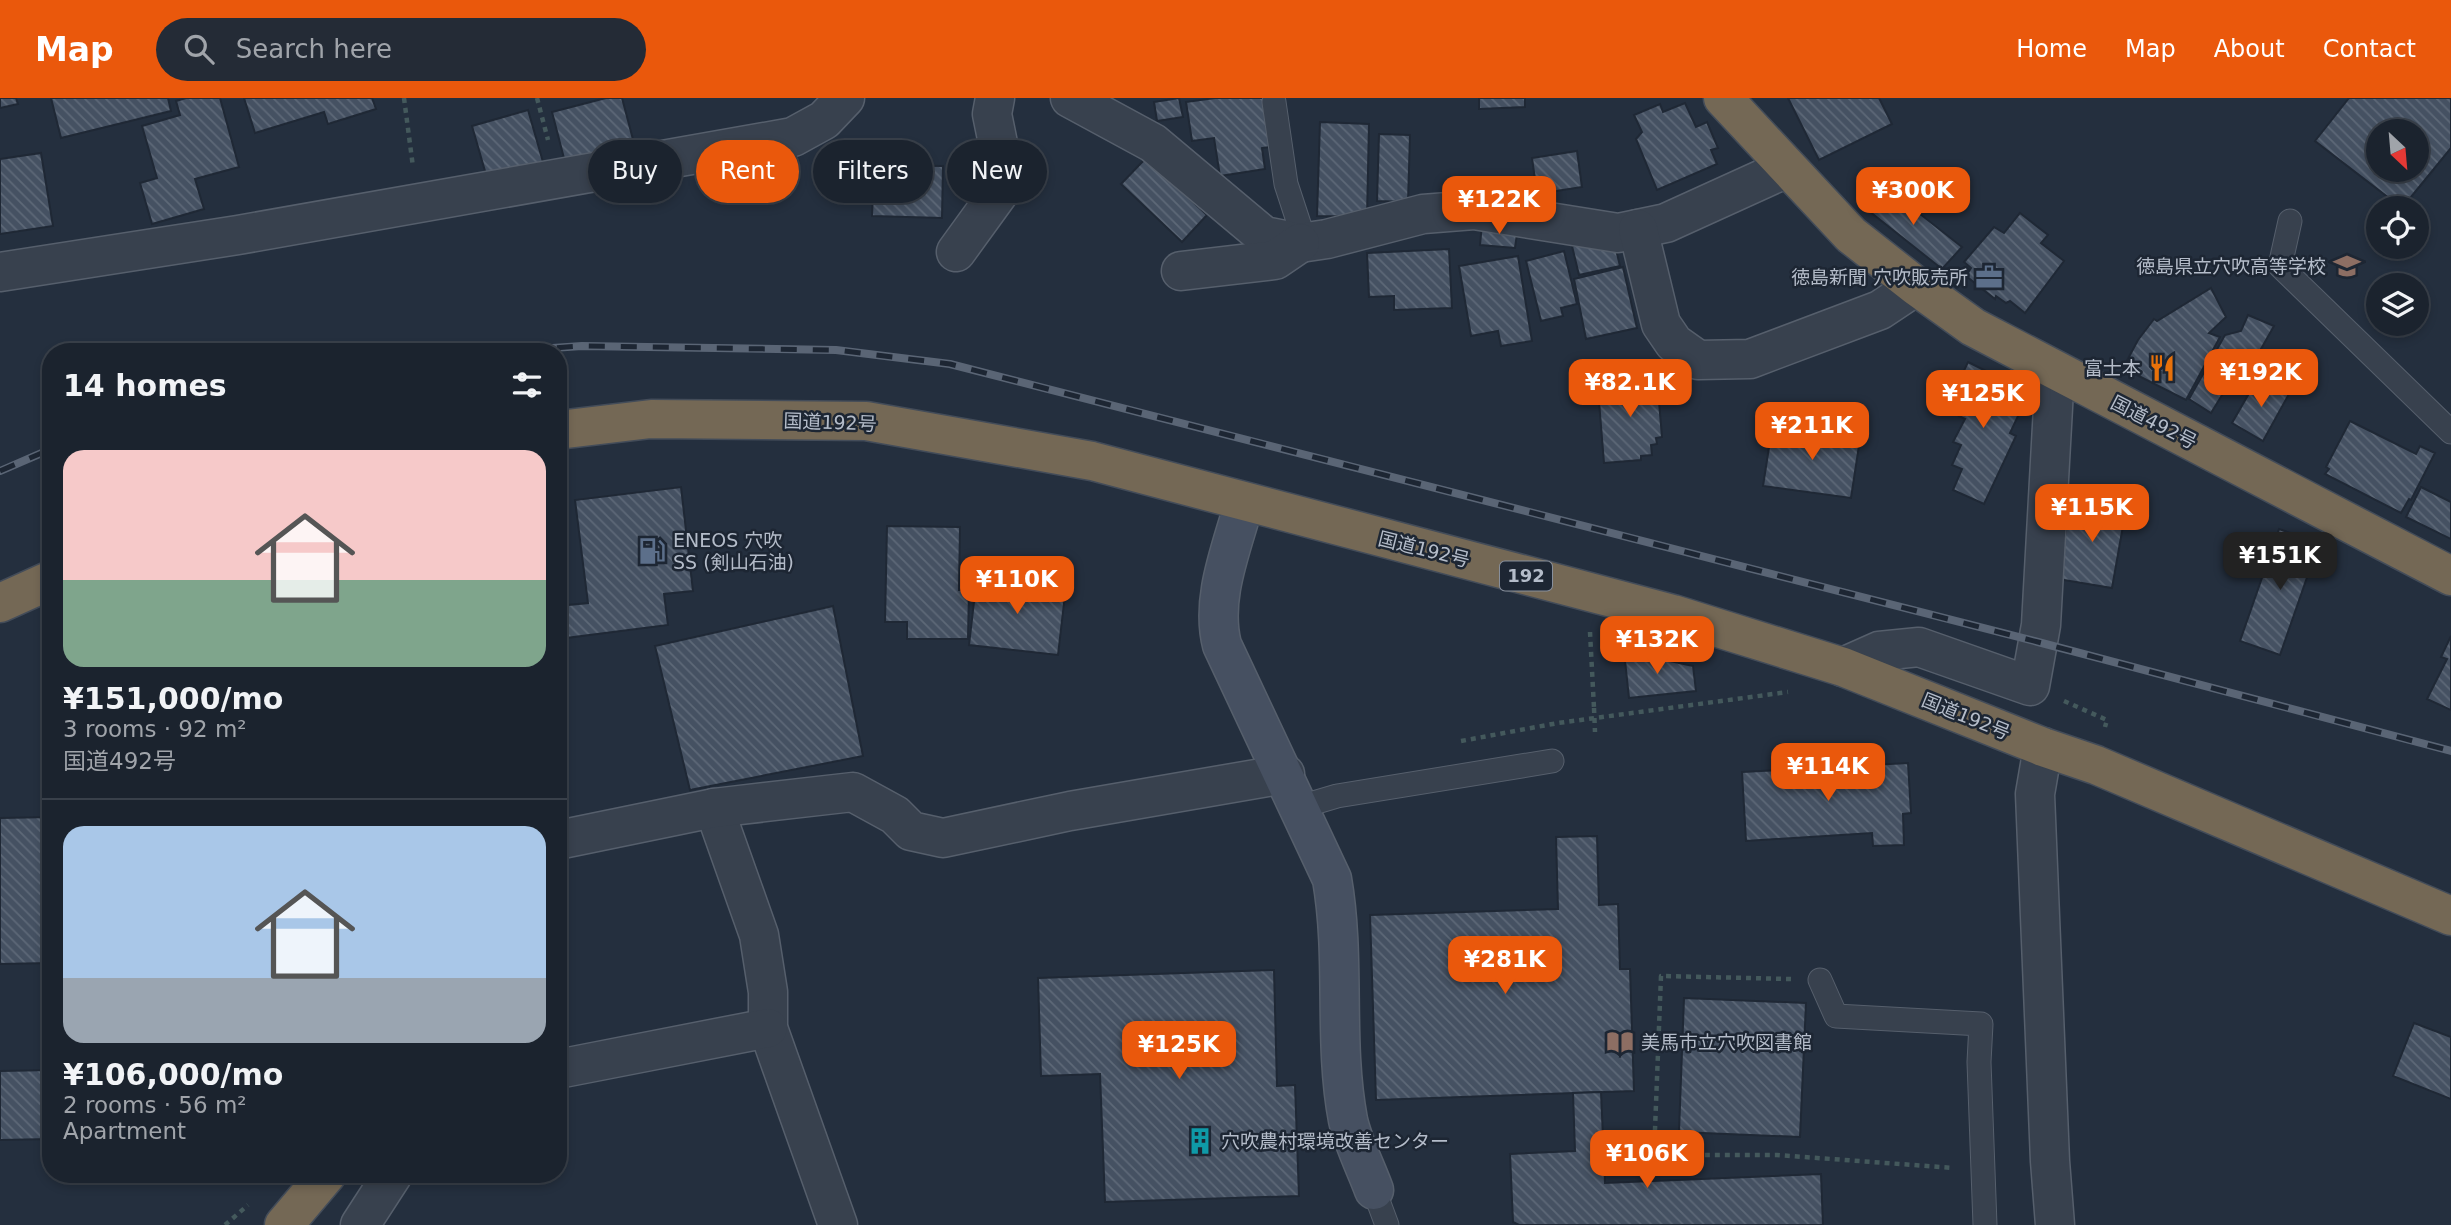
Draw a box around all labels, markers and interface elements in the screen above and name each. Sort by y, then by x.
search box [156,18,646,81]
text: Map [35,30,114,69]
icon: search [180,30,218,68]
text: Search here [236,34,392,64]
text: Home [2016,35,2087,63]
text: Map [2125,35,2176,63]
text: About [2214,35,2285,63]
text: Contact [2323,35,2416,63]
north arrow [2366,119,2429,182]
map controls [2366,119,2429,336]
chip: Buy [588,140,682,203]
chip: Rent [696,140,799,203]
chip: Filters [813,140,933,203]
chip: New [947,140,1047,203]
pin: ¥300K [1864,167,1962,227]
pin: ¥122K [1450,176,1548,236]
text: ¥300K [1872,177,1954,203]
text: ¥122K [1458,186,1540,212]
button: locate [2366,196,2429,259]
school or university icon: 徳島県立穴吹高等学校 [2332,251,2362,281]
place label: 徳島県立穴吹高等学校 [2136,255,2326,277]
office icon: 徳島新聞 穴吹販売所 [1974,262,2004,292]
place label: 徳島新聞 穴吹販売所 [1791,266,1968,288]
button: layers [2366,273,2429,336]
pin: ¥192K [2212,350,2310,409]
restaurant icon: 富士本 [2147,353,2177,383]
place label: 富士本 [2084,357,2141,379]
text: ¥192K [2220,359,2302,385]
pin: ¥82.1K [1573,360,1687,419]
icon: filters [508,366,546,404]
text: 14 homes [63,368,227,403]
text: ¥82.1K [1585,369,1675,395]
pin: ¥125K [1934,370,2032,430]
text: ¥125K [1942,380,2024,406]
street label: 国道492号 [2107,391,2201,453]
pin: ¥211K [1763,402,1861,462]
street label: 国道192号 [783,409,877,435]
text: ¥211K [1771,412,1853,438]
pin: ¥115K [2043,484,2141,544]
text: ¥115K [2051,494,2133,520]
icon: home [242,495,368,621]
street label: 国道192号 [1376,527,1472,571]
place label: ENEOS 穴吹 SS (剣山石油) [673,529,794,573]
pin: ¥151K [2231,532,2329,592]
fuel station icon: ENEOS 穴吹 SS (剣山石油) [637,536,667,566]
text: ¥151K [2239,542,2321,568]
pin: ¥110K [968,556,1066,616]
road number: 192 [1500,562,1552,590]
text: ¥110K [976,566,1058,592]
pin: ¥132K [1608,616,1706,676]
text: ¥132K [1616,626,1698,652]
text: ¥151,000/mo [63,681,283,716]
street label: 国道192号 [1919,688,2013,744]
text: 3 rooms · 92 m² [63,716,247,742]
pin: ¥114K [1779,744,1877,803]
text: 国道492号 [63,748,176,774]
text: ¥114K [1787,753,1869,779]
icon: home [242,871,368,997]
pin: ¥281K [1456,936,1554,996]
text: ¥281K [1464,946,1546,972]
pin: ¥125K [1130,1021,1228,1081]
library icon: 美馬市立穴吹図書館 [1605,1027,1635,1057]
text: ¥125K [1138,1031,1220,1057]
place label: 美馬市立穴吹図書館 [1641,1031,1812,1053]
text: ¥106,000/mo [63,1057,283,1092]
text: 2 rooms · 56 m² [63,1092,247,1118]
text: Apartment [63,1118,186,1144]
building icon: 穴吹農村環境改善センター [1185,1126,1215,1156]
place label: 穴吹農村環境改善センター [1221,1130,1449,1152]
pin: ¥106K [1598,1130,1696,1190]
text: ¥106K [1606,1140,1688,1166]

